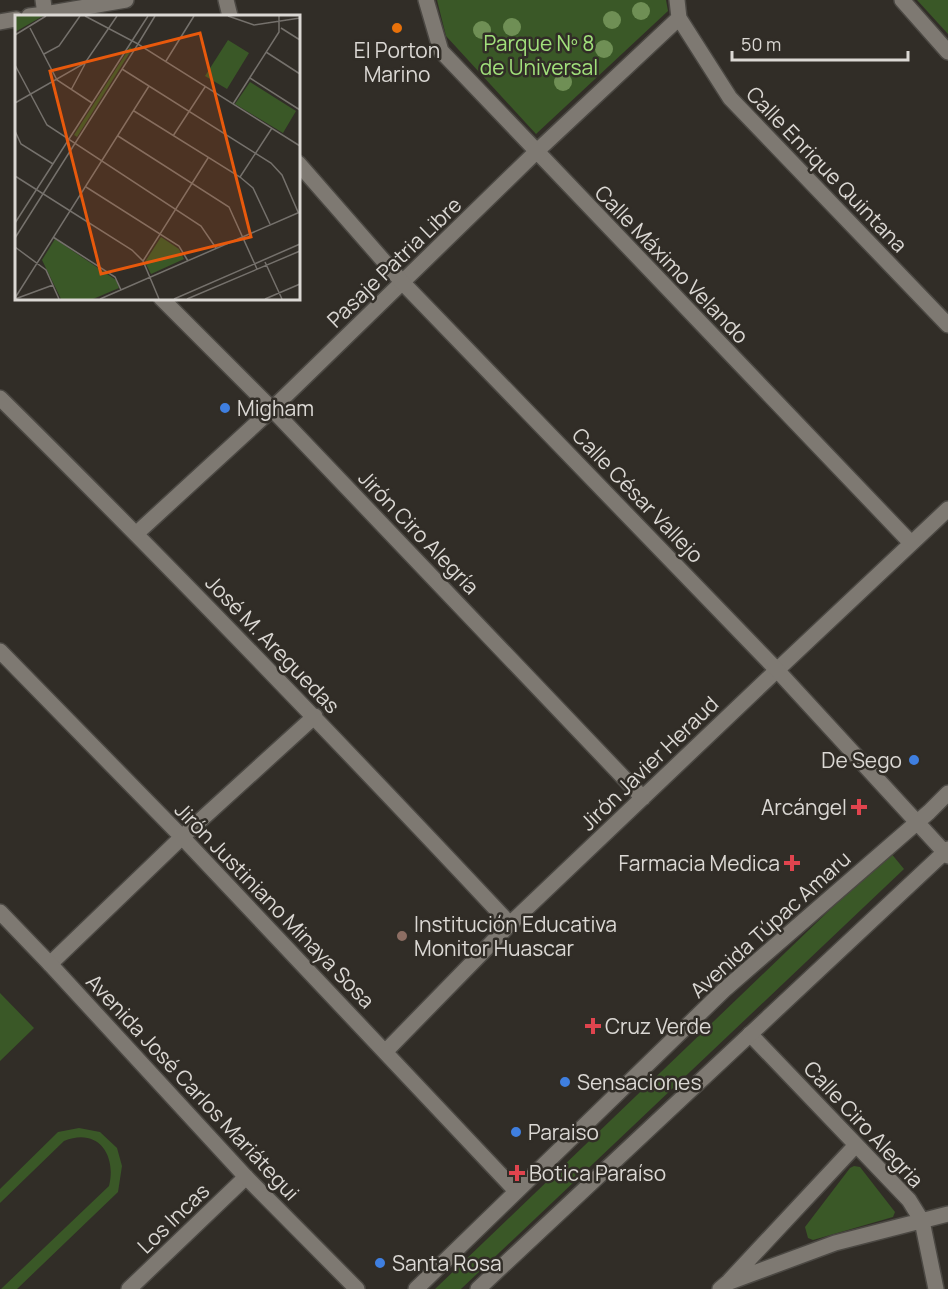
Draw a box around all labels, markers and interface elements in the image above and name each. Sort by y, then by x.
inset map [15,15,300,300]
marker: El Porton Marino [390,21,404,35]
scale bar [732,24,908,62]
park label: Parque Nº 8 de Universal [480,29,598,81]
text: 50 m [741,32,781,56]
place label: El Porton Marino [354,36,440,88]
street label: Calle Enrique Quintana [740,80,914,258]
street label: Calle Máximo Velando [589,179,755,349]
street label: Pasaje Patria Libre [321,191,467,333]
place label: Migham [237,394,314,422]
marker: Migham [218,401,232,415]
street label: Calle César Vallejo [566,421,710,569]
street label: Jirón Ciro Alegría [353,464,485,600]
street label: José M. Areguedas [200,569,346,719]
street label: Jirón Javier Heraud [574,690,724,836]
place label: De Sego [821,746,902,774]
marker: De Sego [907,753,921,767]
place label: Arcángel [761,793,847,821]
street label: Jirón Justiniano Minaya Sosa [169,796,381,1014]
marker: Arcángel [852,800,866,814]
street label: Avenida Túpac Amaru [684,844,856,1004]
place label: Farmacia Medica [619,849,780,877]
marker: Farmacia Medica [785,856,799,870]
place label: Institución Educativa Monitor Huascar [414,910,617,962]
marker: Institución Educativa Monitor Huascar [395,929,409,943]
street label: Avenida José Carlos Mariátegui [80,968,306,1206]
place label: Cruz Verde [605,1012,711,1040]
marker: Cruz Verde [586,1019,600,1033]
street label: Calle Ciro Alegria [798,1055,930,1193]
place label: Sensaciones [577,1068,701,1096]
marker: Sensaciones [558,1075,572,1089]
place label: Paraiso [528,1118,599,1146]
marker: Paraiso [509,1125,523,1139]
place label: Botica Paraíso [529,1159,666,1187]
marker: Botica Paraíso [510,1166,524,1180]
street label: Los Incas [131,1177,215,1259]
place label: Santa Rosa [392,1249,502,1277]
marker: Santa Rosa [373,1256,387,1270]

